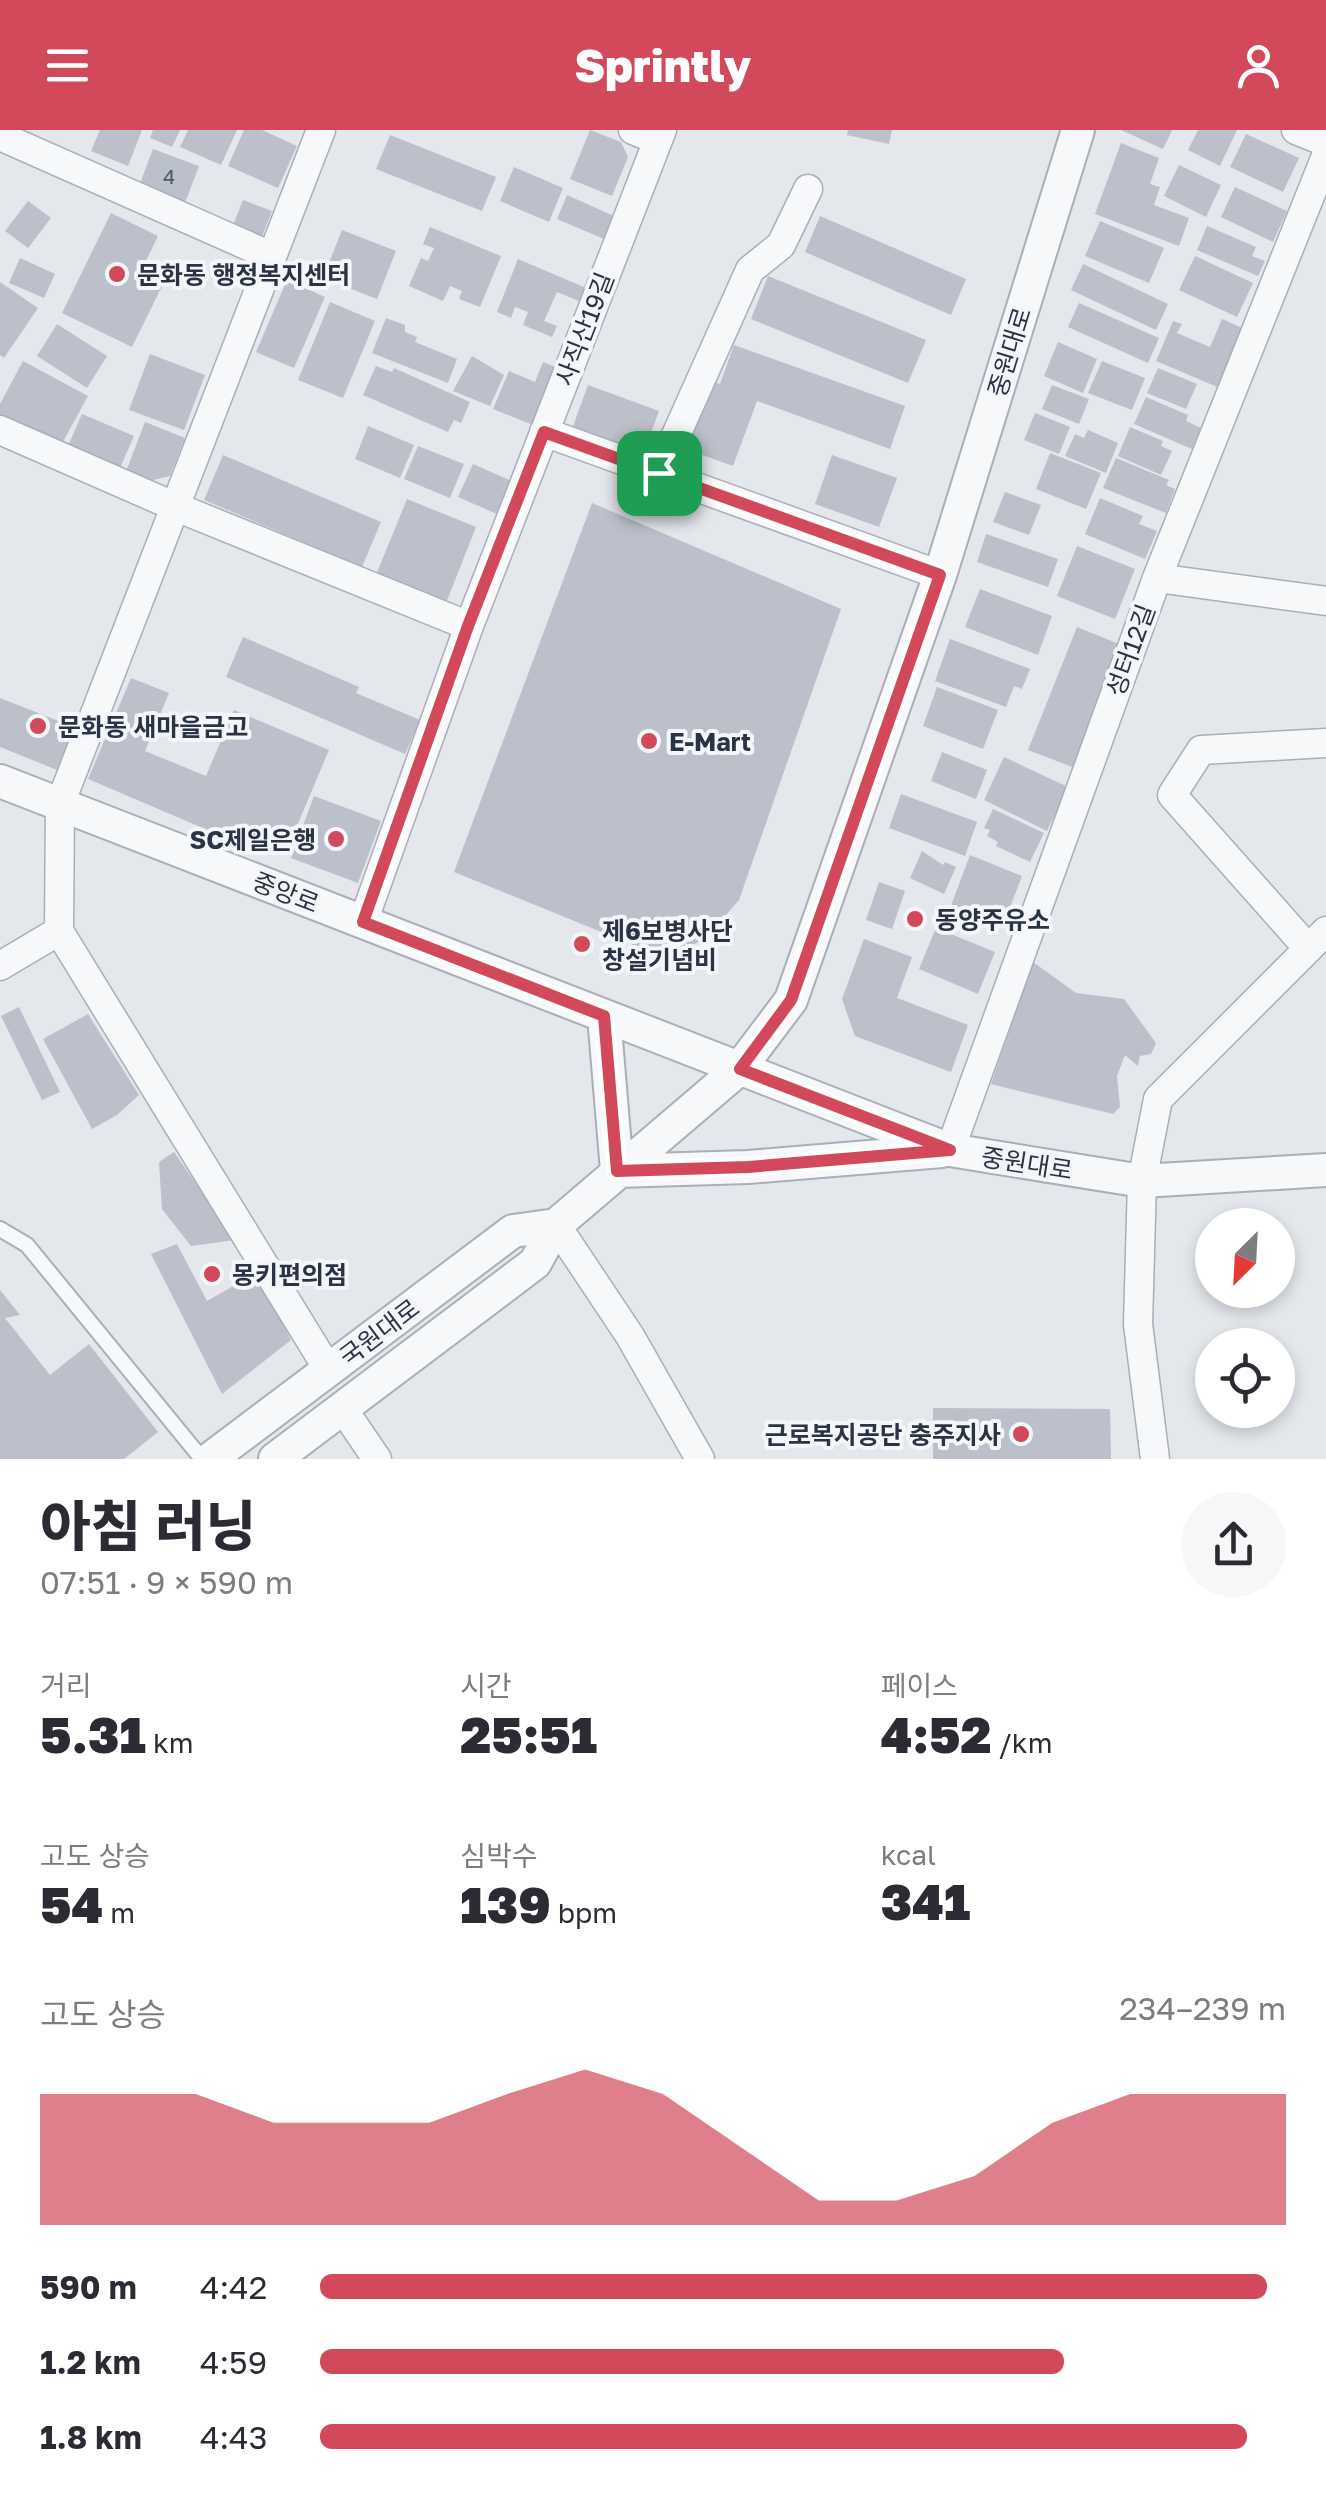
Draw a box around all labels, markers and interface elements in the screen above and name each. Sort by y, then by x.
icon: menu [40,38,95,93]
text: Sprintly [575,38,751,92]
icon: person [1231,38,1286,93]
house number: 4 [163,164,175,188]
place label: 문화동 행정복지센터 [137,259,350,290]
marker: 문화동 행정복지센터 [106,263,128,285]
street label: 사직산19길 [548,268,620,390]
street label: 중원대로 [981,303,1037,401]
pin [617,431,702,516]
icon: arrive [632,446,687,501]
street label: 성터12길 [1099,600,1161,700]
place label: 문화동 새마을금고 [58,711,248,742]
marker: 문화동 새마을금고 [27,715,49,737]
place label: E-Mart [669,726,751,757]
marker: E-Mart [638,730,660,752]
place label: SC제일은행 [189,824,316,855]
marker: SC제일은행 [325,828,347,850]
street label: 중앙로 [248,865,324,919]
place label: 동양주유소 [935,904,1050,935]
marker: 동양주유소 [904,908,926,930]
place label: 제6보병사단 창설기념비 [602,915,733,975]
marker: 제6보병사단 창설기념비 [571,933,593,955]
street label: 중원대로 [979,1140,1075,1186]
north arrow [1195,1208,1295,1308]
map controls [1195,1208,1295,1428]
place label: 몽키편의점 [232,1259,347,1290]
marker: 몽키편의점 [201,1263,223,1285]
street label: 국원대로 [333,1292,425,1372]
button: locate [1195,1328,1295,1428]
place label: 근로복지공단 충주지사 [765,1419,1001,1450]
marker: 근로복지공단 충주지사 [1010,1423,1032,1445]
text: 아침 러닝 [40,1492,256,1558]
button: share [1181,1492,1286,1597]
text: 07:51 · 9 × 590 m [40,1563,293,1601]
text: 거리 [40,1669,92,1702]
text: 시간 [460,1669,512,1702]
text: 페이스 [881,1669,958,1702]
text: 5.31 [40,1704,146,1764]
text: 25:51 [460,1704,597,1764]
text: 4:52 [881,1704,991,1764]
text: km [146,1726,194,1759]
text: /km [991,1726,1052,1759]
text: kcal [881,1838,936,1871]
text: 고도 상승 [40,1839,150,1872]
text: 심박수 [460,1839,538,1872]
text: 341 [881,1871,970,1931]
text: 54 [40,1874,103,1934]
text: 139 [460,1874,551,1934]
text: m [103,1896,135,1929]
text: bpm [551,1896,617,1929]
text: 234–239 m [1119,1989,1286,2027]
text: 고도 상승 [40,1995,166,2033]
text: 590 m [40,2268,137,2306]
text: 4:42 [200,2268,267,2306]
text: 1.2 km [40,2343,141,2381]
text: 4:59 [200,2343,267,2381]
text: 1.8 km [40,2418,142,2456]
text: 4:43 [200,2418,267,2456]

